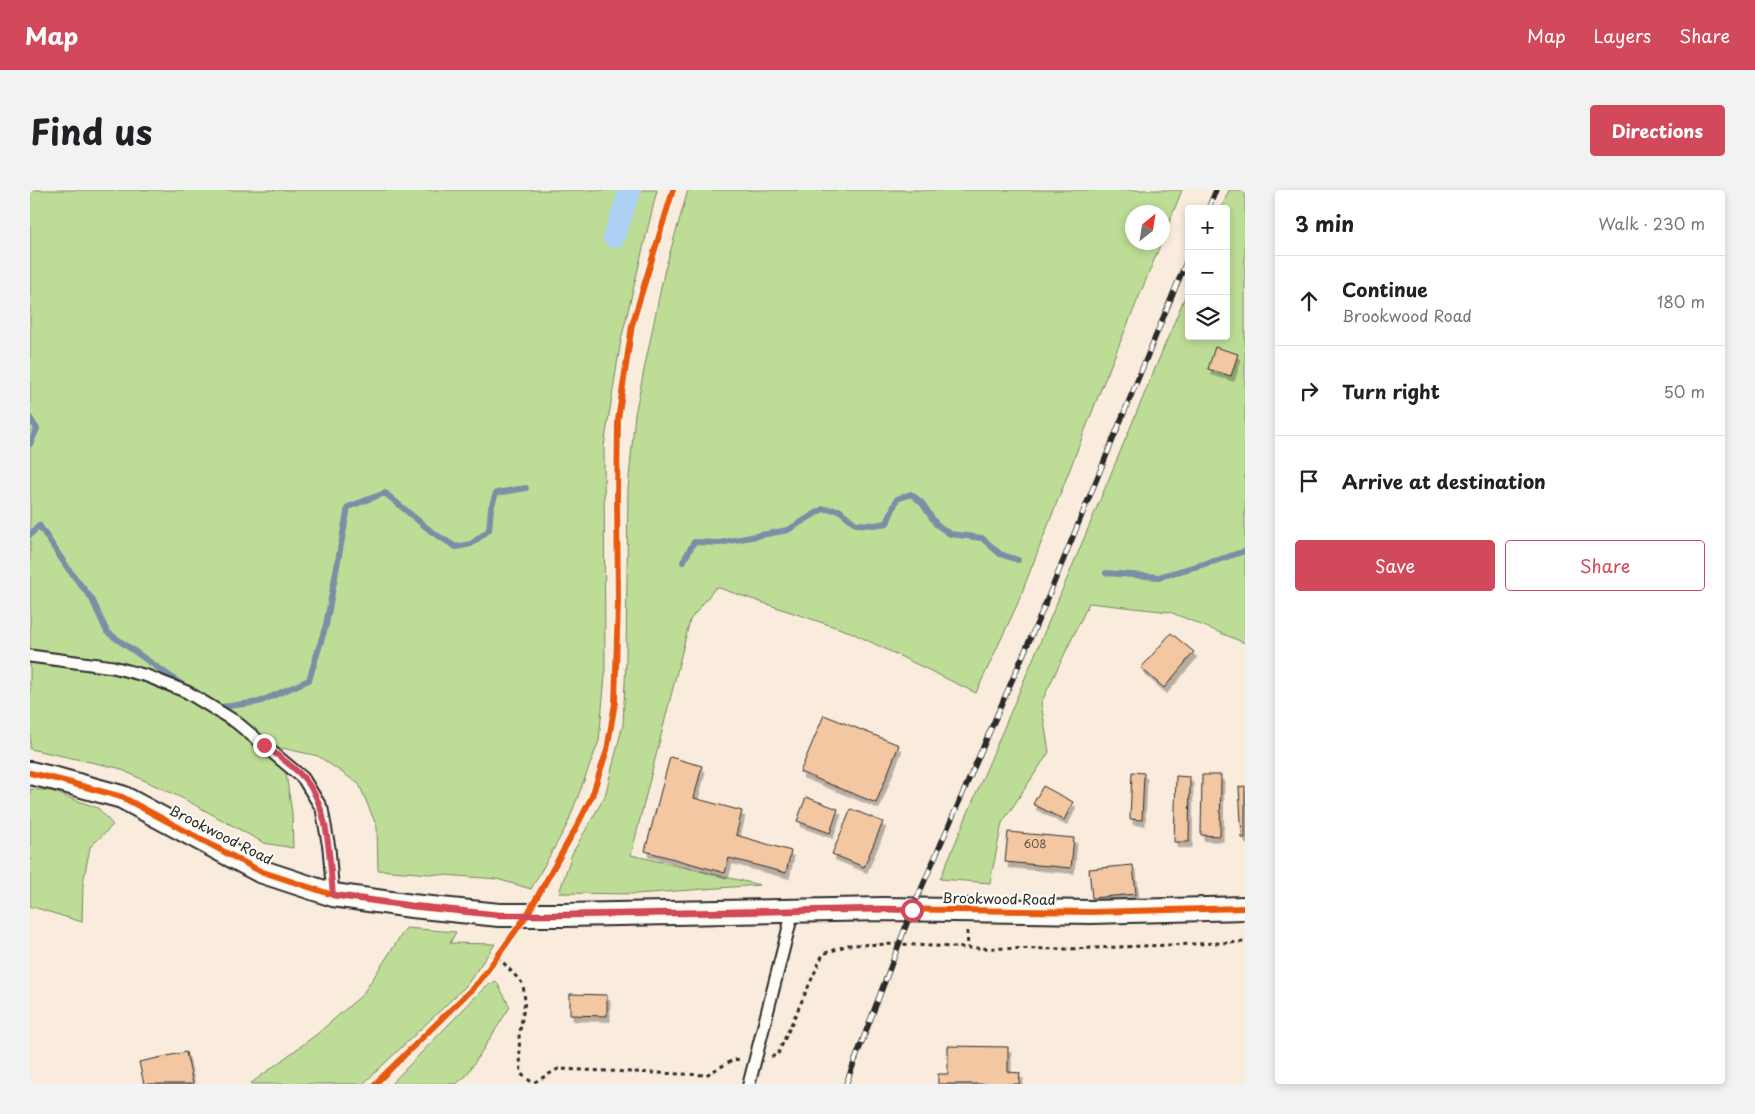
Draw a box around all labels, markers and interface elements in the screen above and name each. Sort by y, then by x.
text: Map [25,17,78,53]
text: Map [1527,22,1566,49]
text: Layers [1594,22,1651,49]
text: Share [1679,22,1730,49]
text: Find us [30,104,152,157]
button: Directions [1590,105,1725,156]
north arrow [1125,205,1170,250]
map controls [1185,205,1230,340]
button: + [1185,205,1230,250]
text: 3 min [1295,207,1354,239]
text: Walk · 230 m [1598,211,1705,235]
button: − [1185,250,1230,295]
text: Continue [1342,275,1428,303]
icon: ahead [1295,287,1323,315]
text: 180 m [1657,289,1705,313]
button: layers [1185,295,1230,340]
text: Brookwood Road [1342,303,1472,327]
icon: right [1295,377,1323,405]
text: Turn right [1342,377,1440,405]
text: 50 m [1664,379,1705,403]
icon: arrive [1295,467,1323,495]
text: Arrive at destination [1342,467,1546,495]
button: Save [1295,540,1495,591]
button: Share [1505,540,1705,591]
route end [253,734,276,757]
street label: Brookwood Road [166,799,277,870]
house number: 608 [1024,835,1046,852]
street label: Brookwood Road [942,887,1056,910]
route start [901,899,924,922]

